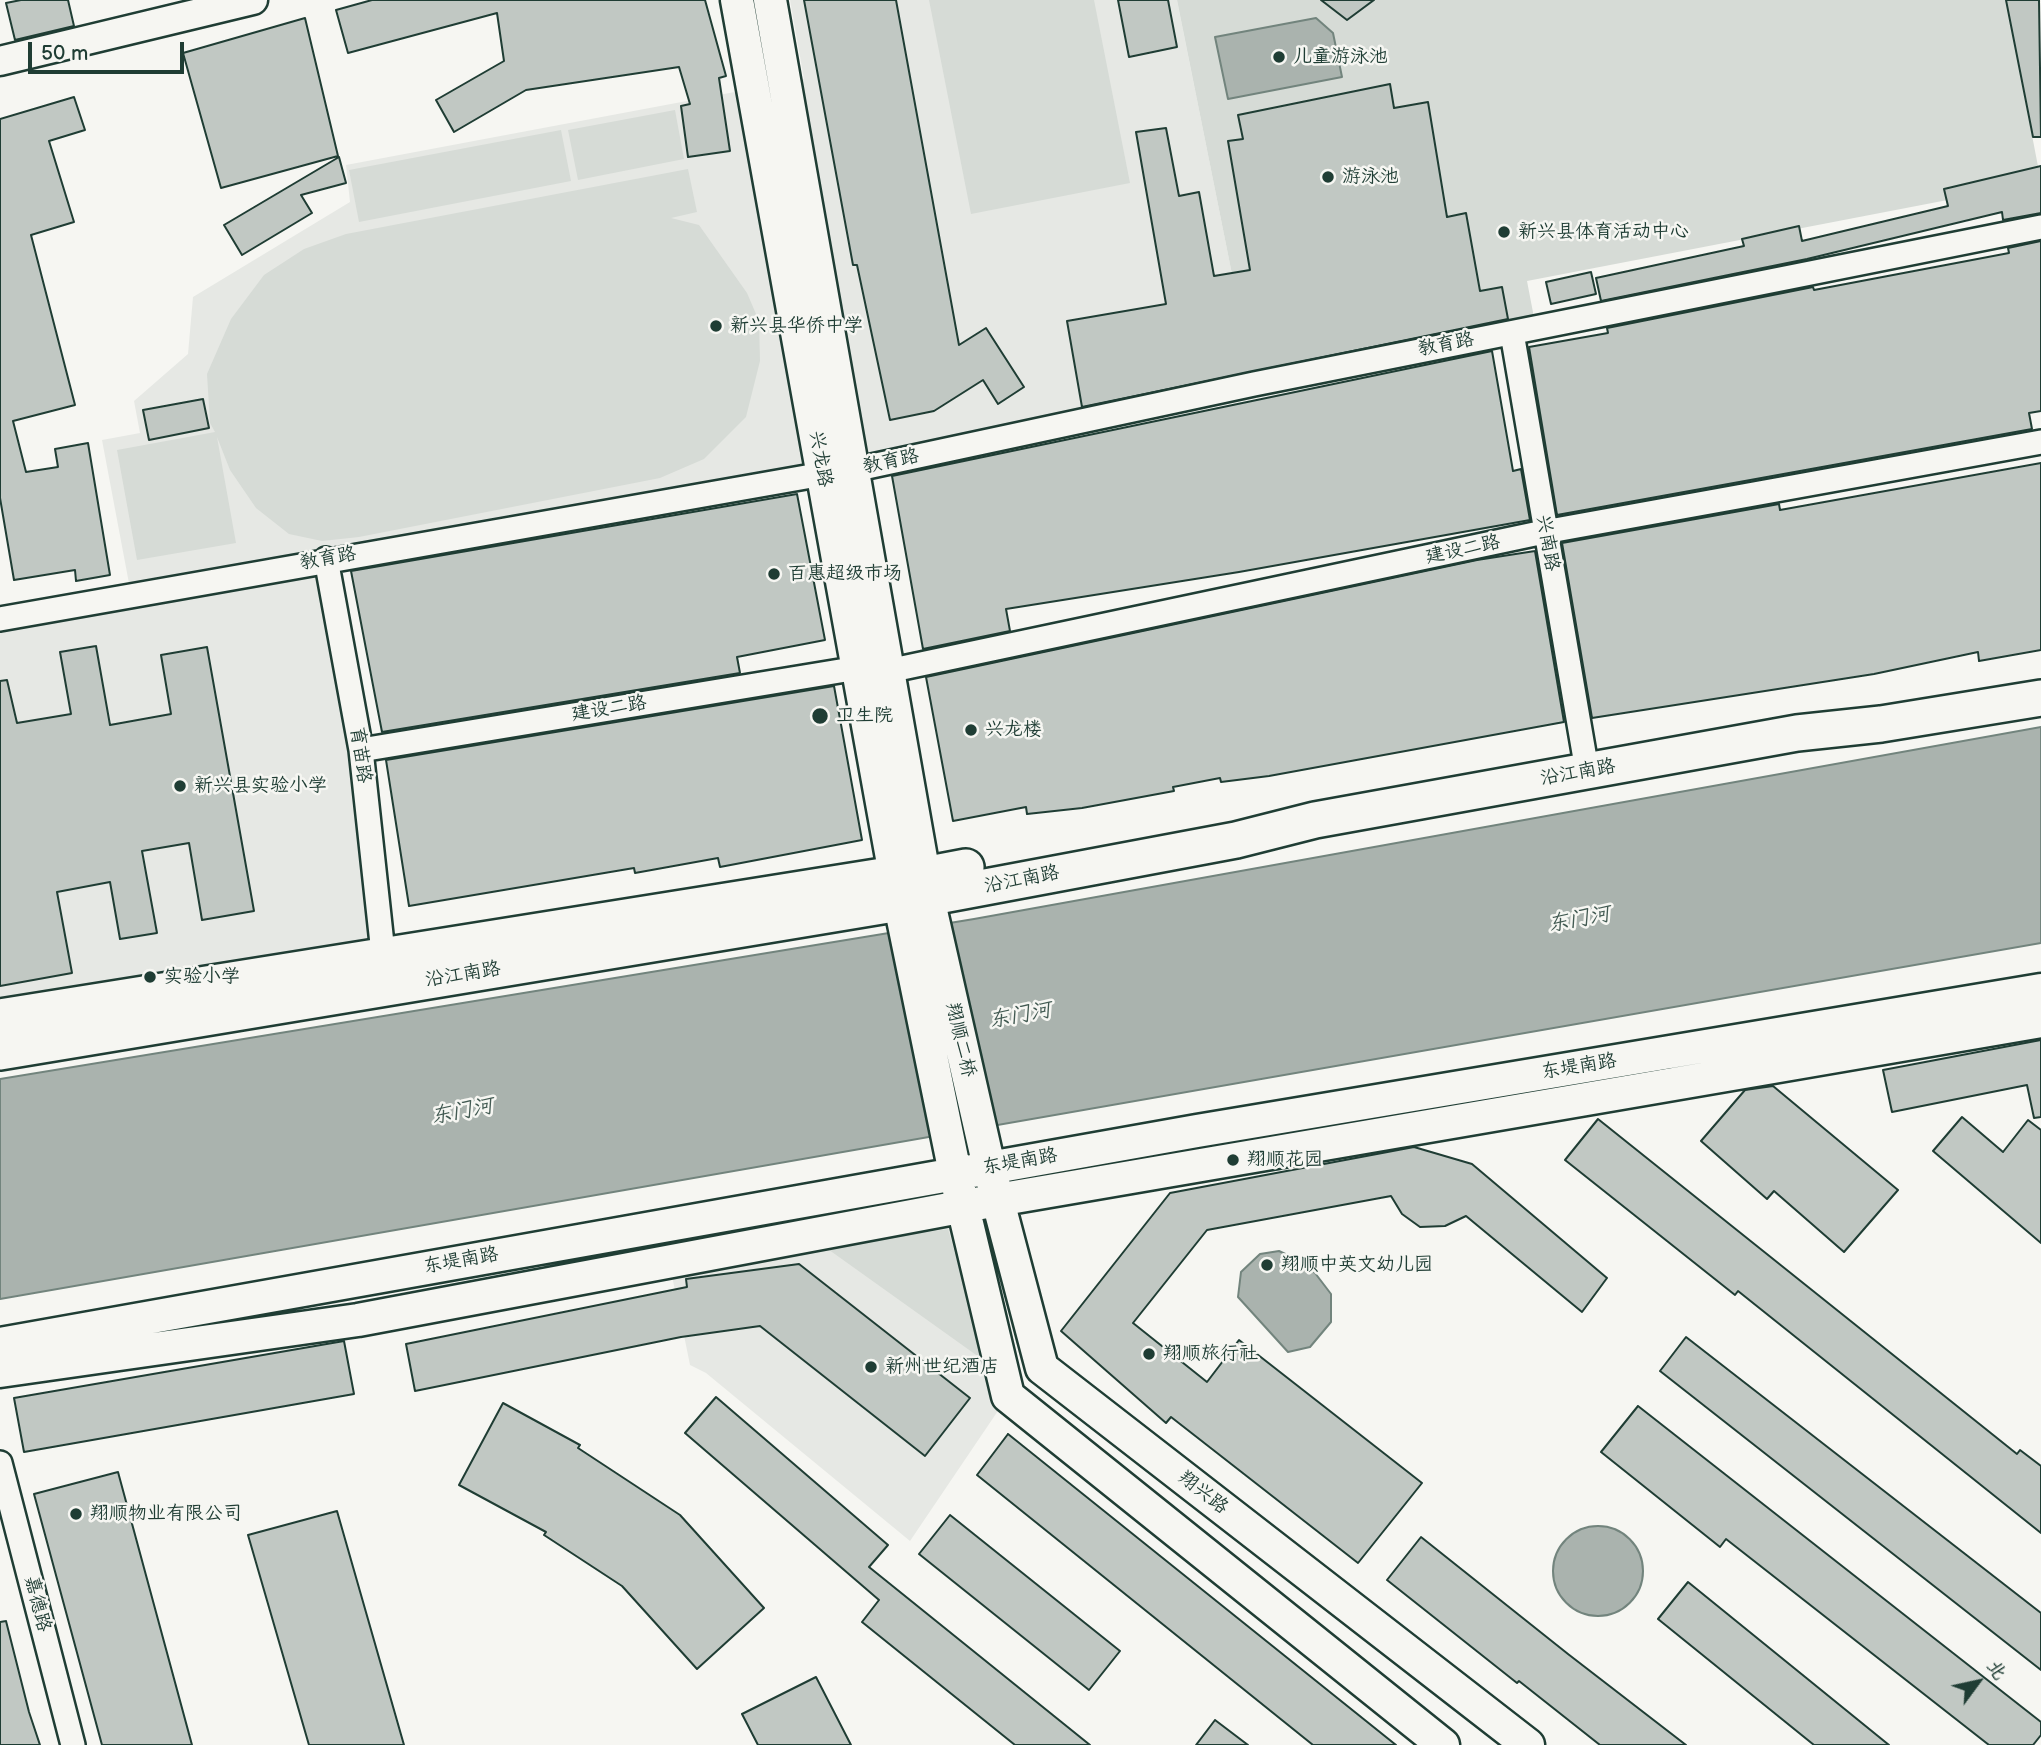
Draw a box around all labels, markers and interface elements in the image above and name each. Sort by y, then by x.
scale bar [32,28,187,72]
text: 50 m [41,41,88,66]
place label: 儿童游泳池 [1293,46,1388,68]
marker: 儿童游泳池 [1271,49,1287,65]
place label: 游泳池 [1342,166,1399,188]
marker: 游泳池 [1320,169,1336,185]
place label: 新兴县体育活动中心 [1518,221,1689,243]
marker: 新兴县体育活动中心 [1496,224,1512,240]
place label: 新兴县华侨中学 [730,315,863,337]
marker: 新兴县华侨中学 [708,318,724,334]
street label: 教育路 [1416,328,1476,362]
street label: 兴龙路 [804,429,836,489]
street label: 教育路 [861,445,921,479]
street label: 兴南路 [1531,513,1563,573]
street label: 建设二路 [1423,531,1503,569]
street label: 教育路 [298,543,358,575]
place label: 百惠超级市场 [788,563,902,585]
marker: 百惠超级市场 [766,566,782,582]
street label: 建设二路 [570,692,648,726]
place label: 卫生院 [836,705,893,727]
marker: 卫生院 [810,706,830,726]
place label: 兴龙楼 [985,719,1042,741]
marker: 兴龙楼 [963,722,979,738]
street label: 育苗路 [345,725,375,785]
street label: 沿江南路 [1539,755,1617,791]
place label: 新兴县实验小学 [194,775,327,797]
marker: 新兴县实验小学 [172,778,188,794]
street label: 沿江南路 [983,862,1061,898]
water label: 东门河 [1546,902,1612,938]
street label: 沿江南路 [424,958,502,992]
place label: 实验小学 [164,966,240,988]
marker: 实验小学 [142,969,158,985]
water label: 东门河 [987,998,1053,1034]
street label: 翔顺二桥 [940,1000,980,1080]
street label: 东堤南路 [1540,1050,1618,1084]
water label: 东门河 [429,1094,495,1130]
street label: 东堤南路 [981,1144,1059,1180]
place label: 翔顺花园 [1247,1149,1323,1171]
marker: 翔顺花园 [1225,1152,1241,1168]
street label: 东堤南路 [422,1243,500,1279]
place label: 翔顺中英文幼儿园 [1281,1254,1433,1276]
marker: 翔顺中英文幼儿园 [1259,1257,1275,1273]
place label: 翔顺旅行社 [1163,1343,1258,1365]
marker: 翔顺旅行社 [1141,1346,1157,1362]
place label: 新州世纪酒店 [885,1356,999,1378]
marker: 新州世纪酒店 [863,1359,879,1375]
street label: 翔兴路 [1174,1466,1232,1520]
place label: 翔顺物业有限公司 [90,1503,242,1525]
marker: 翔顺物业有限公司 [68,1506,84,1522]
street label: 嘉德路 [19,1574,55,1634]
north arrow [1943,1647,2013,1717]
text: 北 [1981,1656,2011,1685]

